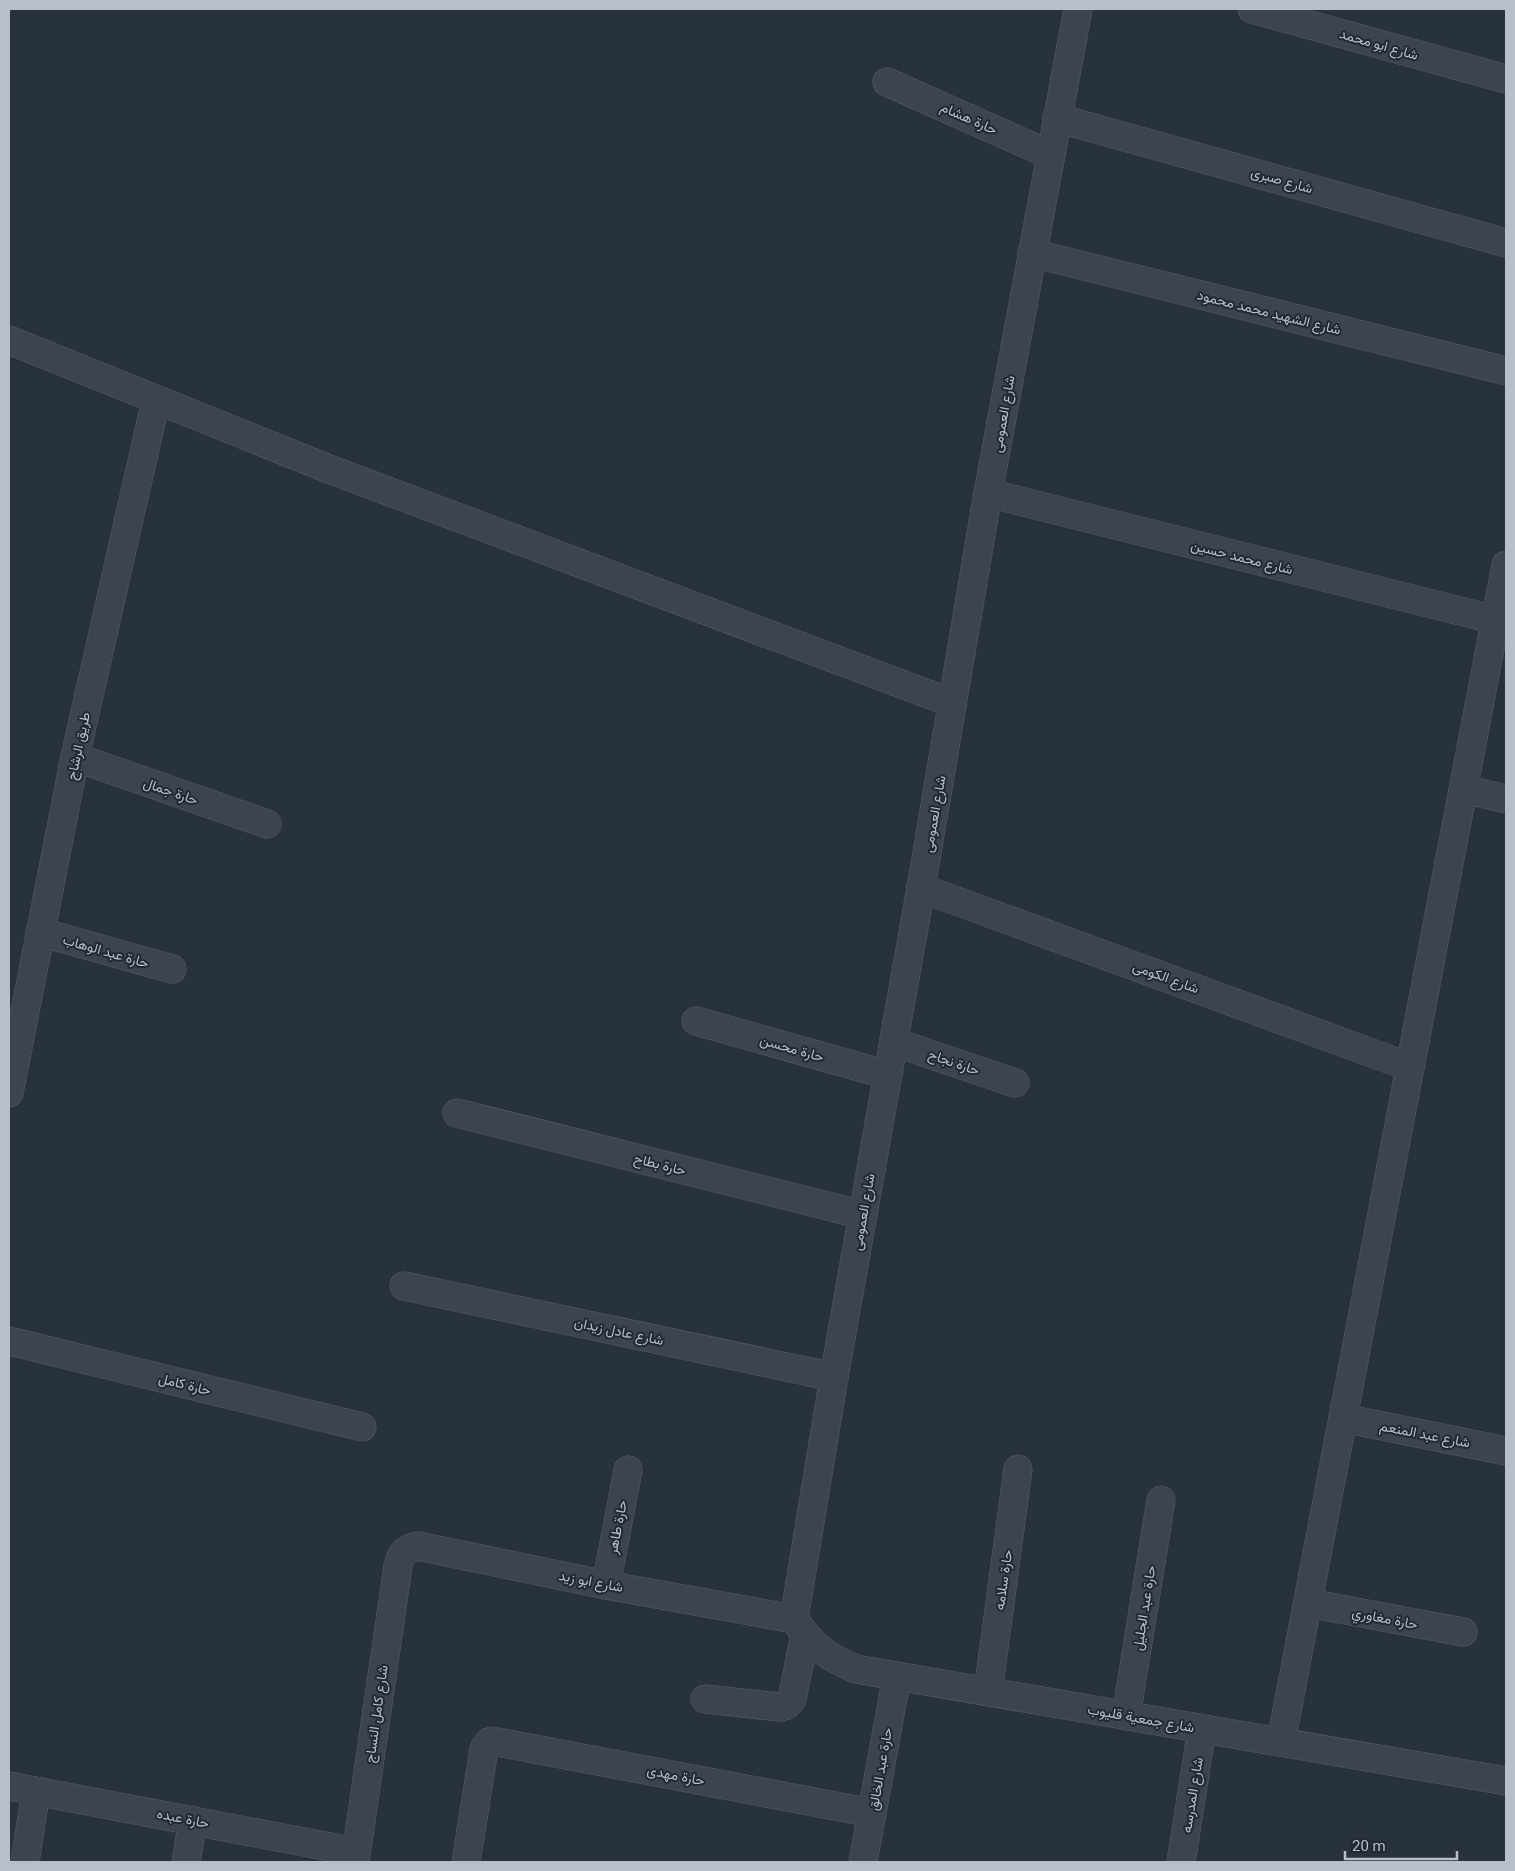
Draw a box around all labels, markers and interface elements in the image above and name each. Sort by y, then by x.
street label: شارع ابو محمد [1337,25,1420,66]
street label: حارة هشام [938,98,1000,138]
street label: شارع صبرى [1248,164,1315,199]
street label: شارع الشهيد محمد محمود [1195,286,1343,341]
street label: شارع العمومى [988,374,1021,454]
street label: شارع محمد حسين [1189,537,1295,580]
street label: طريق الرشاح [63,711,96,782]
street label: حارة جمال [141,774,200,810]
street label: شارع العمومى [919,774,952,854]
street label: حارة عبد الوهاب [61,931,151,972]
street label: شارع الكومى [1130,958,1201,999]
street label: حارة محسن [758,1031,826,1066]
street label: حارة نجاح [925,1046,982,1081]
street label: حارة بطاح [631,1150,688,1181]
street label: شارع العمومى [848,1172,881,1252]
street label: شارع عادل زيدان [572,1314,665,1351]
street label: حارة كامل [157,1370,213,1399]
street label: شارع عبد المنعم [1378,1417,1471,1454]
street label: حارة طاهر [604,1499,631,1557]
street label: حارة سلامه [991,1549,1016,1611]
street label: حارة عبد الجليل [1129,1564,1160,1652]
street label: شارع ابو زيد [557,1567,625,1598]
street label: حارة مغاوري [1350,1604,1419,1636]
street label: شارع كامل النساج [361,1664,394,1764]
street label: شارع جمعية قليوب [1086,1701,1196,1738]
street label: حارة عبد الخالق [865,1726,896,1812]
street label: شارع المدرسه [1178,1756,1209,1834]
street label: حارة مهدى [646,1762,706,1789]
street label: حارة عبده [155,1805,210,1832]
scale bar [1345,1828,1458,1860]
text: 20 m [1352,1837,1386,1855]

